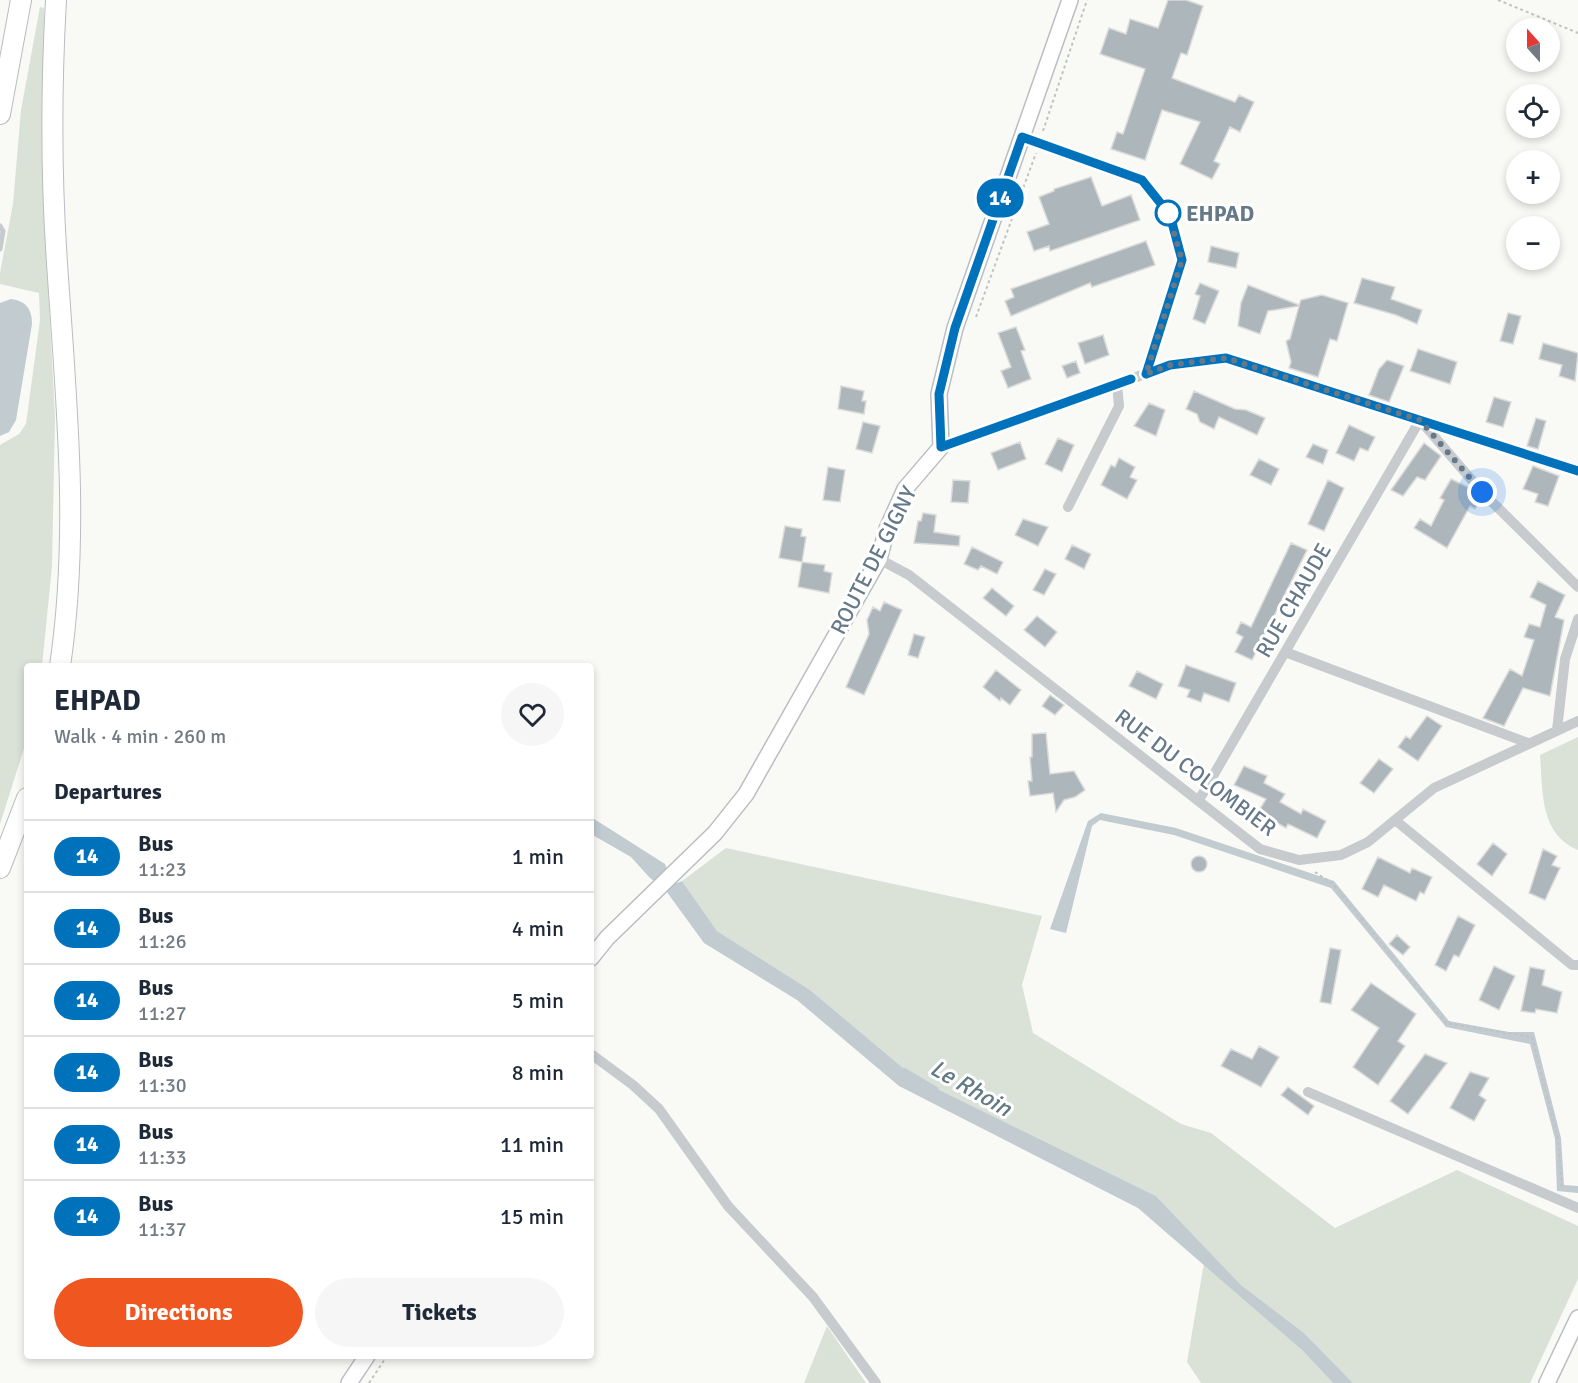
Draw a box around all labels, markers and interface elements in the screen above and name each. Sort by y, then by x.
north arrow [1506,18,1560,72]
map controls [1506,18,1560,270]
button: locate [1506,84,1560,138]
button: + [1506,150,1560,204]
line badge: 14 [973,178,1027,218]
text: 14 [989,185,1011,211]
marker: EHPAD [1155,200,1181,226]
place label: EHPAD [1186,200,1254,227]
button: − [1506,216,1560,270]
your location [1467,477,1497,507]
street label: ROUTE DE GIGNY [825,482,922,639]
street label: RUE CHAUDE [1250,538,1337,662]
button: heart [501,683,564,746]
text: EHPAD [54,684,141,718]
street label: RUE DU COLOMBIER [1110,703,1282,842]
text: Walk · 4 min · 260 m [54,724,226,749]
text: Departures [54,778,162,805]
text: Bus [138,830,173,857]
text: 14 [76,843,98,869]
text: 1 min [512,843,564,870]
text: 11:23 [138,857,187,882]
text: Bus [138,902,173,929]
text: 14 [76,915,98,941]
text: 4 min [512,915,564,942]
text: 11:26 [138,929,187,954]
text: Bus [138,974,173,1001]
text: 14 [76,987,98,1013]
text: 5 min [512,987,564,1014]
text: 11:27 [138,1001,187,1026]
text: Bus [138,1046,173,1073]
water label: Le Rhoin [925,1053,1018,1124]
text: 14 [76,1059,98,1085]
text: 8 min [512,1059,564,1086]
text: 11:30 [138,1073,187,1098]
text: Bus [138,1118,173,1145]
text: 14 [76,1131,98,1157]
text: 11 min [500,1131,564,1158]
text: 11:33 [138,1145,187,1170]
text: Bus [138,1190,173,1217]
text: 14 [76,1203,98,1229]
text: 15 min [500,1203,564,1230]
text: 11:37 [138,1217,187,1242]
button: Directions [54,1278,303,1347]
button: Tickets [315,1278,564,1347]

